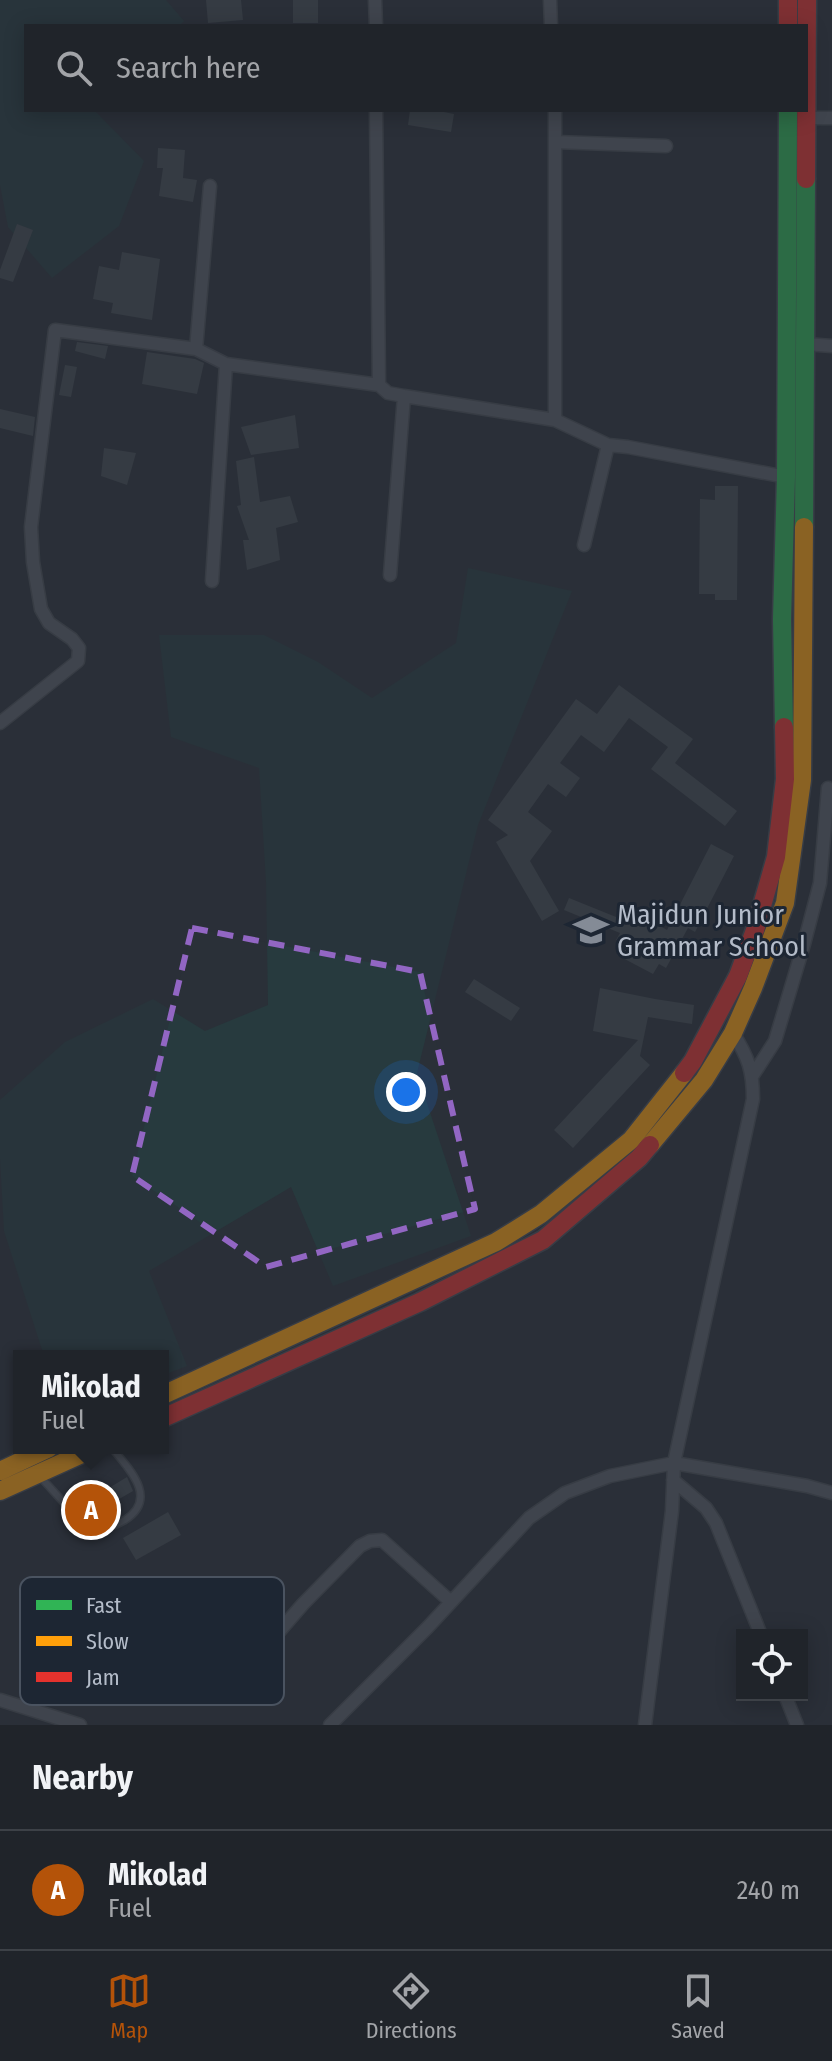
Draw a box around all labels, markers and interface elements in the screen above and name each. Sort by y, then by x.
search box [24,24,808,112]
icon: search [52,46,96,90]
text: Search here [116,50,261,86]
place label: Majidun Junior Grammar School [617,898,806,963]
school or university icon: Majidun Junior Grammar School [572,911,610,949]
your location [386,1072,426,1112]
popup [13,1350,169,1454]
text: Mikolad [41,1369,141,1405]
text: Fuel [41,1405,85,1436]
pin: A [65,1480,117,1540]
legend [20,1577,284,1705]
text: Fast [86,1592,122,1619]
text: Slow [86,1628,129,1655]
map controls [736,1629,808,1701]
button: locate [736,1629,808,1701]
text: Jam [86,1664,120,1691]
text: Nearby [32,1757,133,1798]
text: Mikolad [108,1857,208,1893]
text: A [51,1875,65,1906]
text: 240 m [737,1875,800,1906]
text: Fuel [108,1893,152,1924]
tab: Map [107,1969,151,2044]
tab: Directions [366,1969,457,2044]
tab: Saved [671,1969,725,2044]

